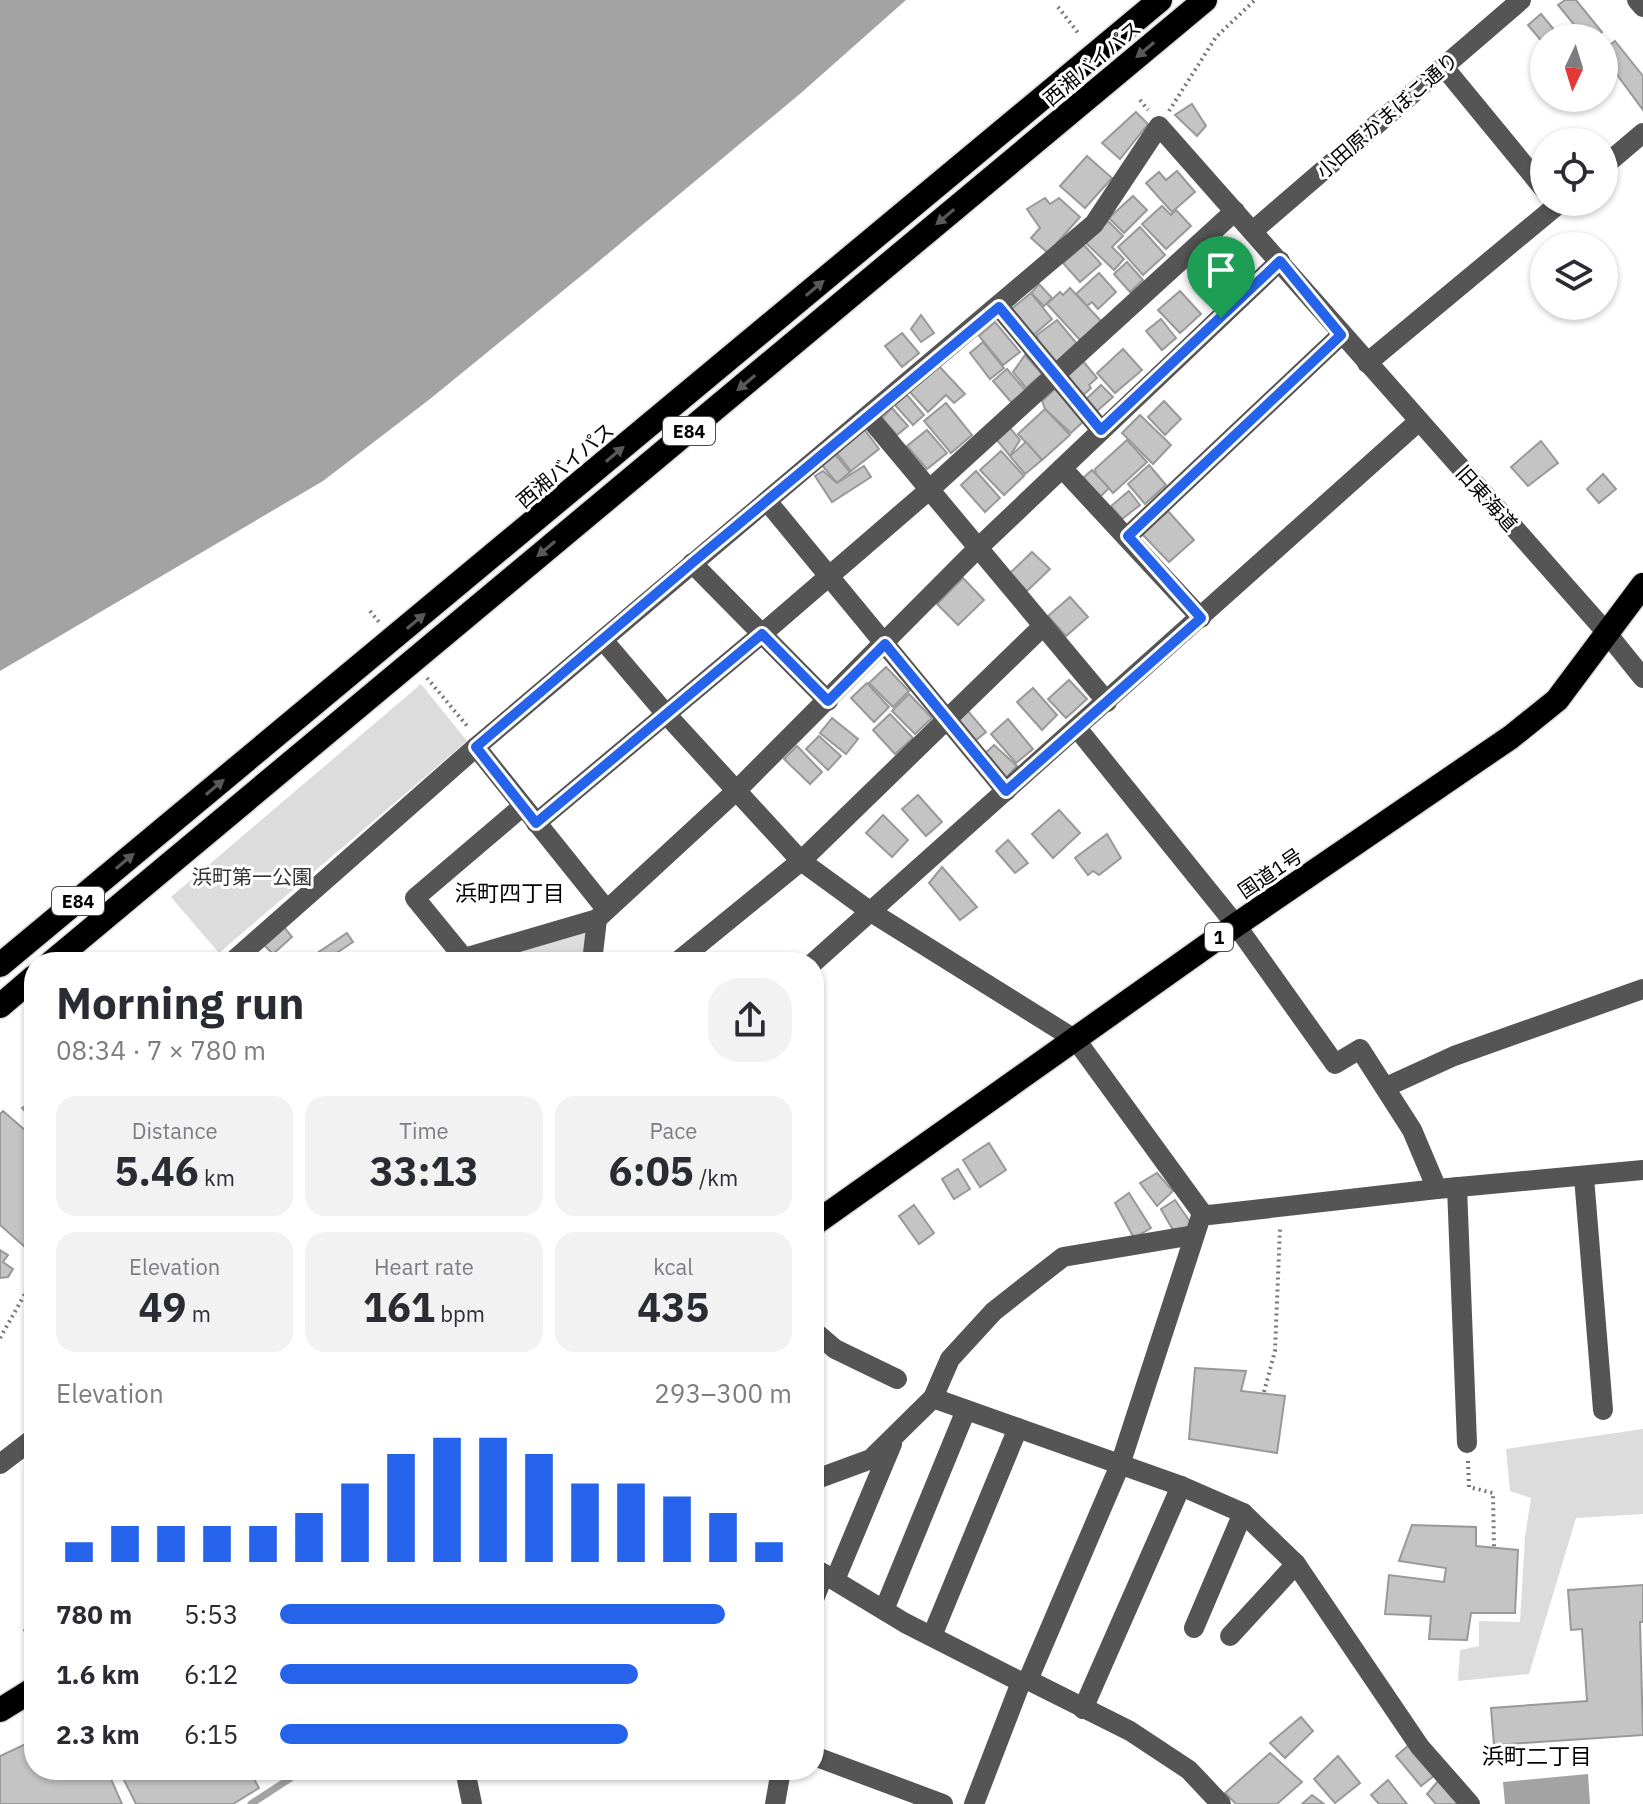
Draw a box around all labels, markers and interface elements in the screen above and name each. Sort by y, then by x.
street label: 西湘バイパス [1038,14,1146,112]
north arrow [1530,24,1618,112]
map controls [1530,24,1618,320]
one-way arrow [1135,41,1155,58]
street label: 小田原かまぼこ通り [1310,46,1464,184]
button: locate [1530,128,1618,216]
one-way arrow [935,208,956,225]
button: layers [1530,232,1618,320]
pin [1187,236,1255,318]
icon: arrive [1199,248,1243,292]
one-way arrow [805,280,825,297]
one-way arrow [736,374,756,391]
street label: 西湘バイパス [511,416,619,514]
road number: E84 [663,417,715,445]
one-way arrow [605,446,625,463]
street label: 旧東海道 [1450,459,1524,537]
one-way arrow [536,541,556,557]
one-way arrow [406,613,426,630]
one-way arrow [205,778,226,795]
street label: 国道1号 [1233,842,1307,904]
one-way arrow [114,853,135,870]
park label: 浜町第一公園 [192,863,312,890]
district label: 浜町四丁目 [455,878,565,907]
road number: E84 [52,887,104,915]
road number: 1 [1205,923,1233,951]
text: Morning run [56,974,305,1031]
button: share [708,978,792,1062]
text: 08:34 · 7 × 780 m [56,1033,266,1067]
text: Distance [132,1116,218,1145]
text: Time [399,1116,449,1145]
text: Pace [649,1116,697,1145]
text: 5.46 [114,1145,199,1197]
text: 33:13 [369,1145,479,1197]
text: 6:05 [609,1145,694,1197]
text: km [199,1163,235,1192]
text: /km [694,1163,738,1192]
text: Elevation [129,1252,220,1281]
text: Heart rate [374,1252,474,1281]
text: kcal [653,1252,693,1281]
text: 49 [138,1281,186,1333]
text: 161 [363,1281,435,1333]
text: 435 [637,1281,709,1333]
text: m [186,1299,211,1328]
text: bpm [435,1299,485,1328]
text: Elevation [56,1376,164,1410]
text: 293–300 m [654,1376,792,1410]
text: 780 m [56,1597,132,1631]
text: 5:53 [184,1597,238,1631]
text: 1.6 km [56,1657,140,1691]
text: 6:12 [184,1657,238,1691]
text: 2.3 km [56,1717,140,1751]
text: 6:15 [184,1717,238,1751]
district label: 浜町二丁目 [1482,1741,1592,1770]

